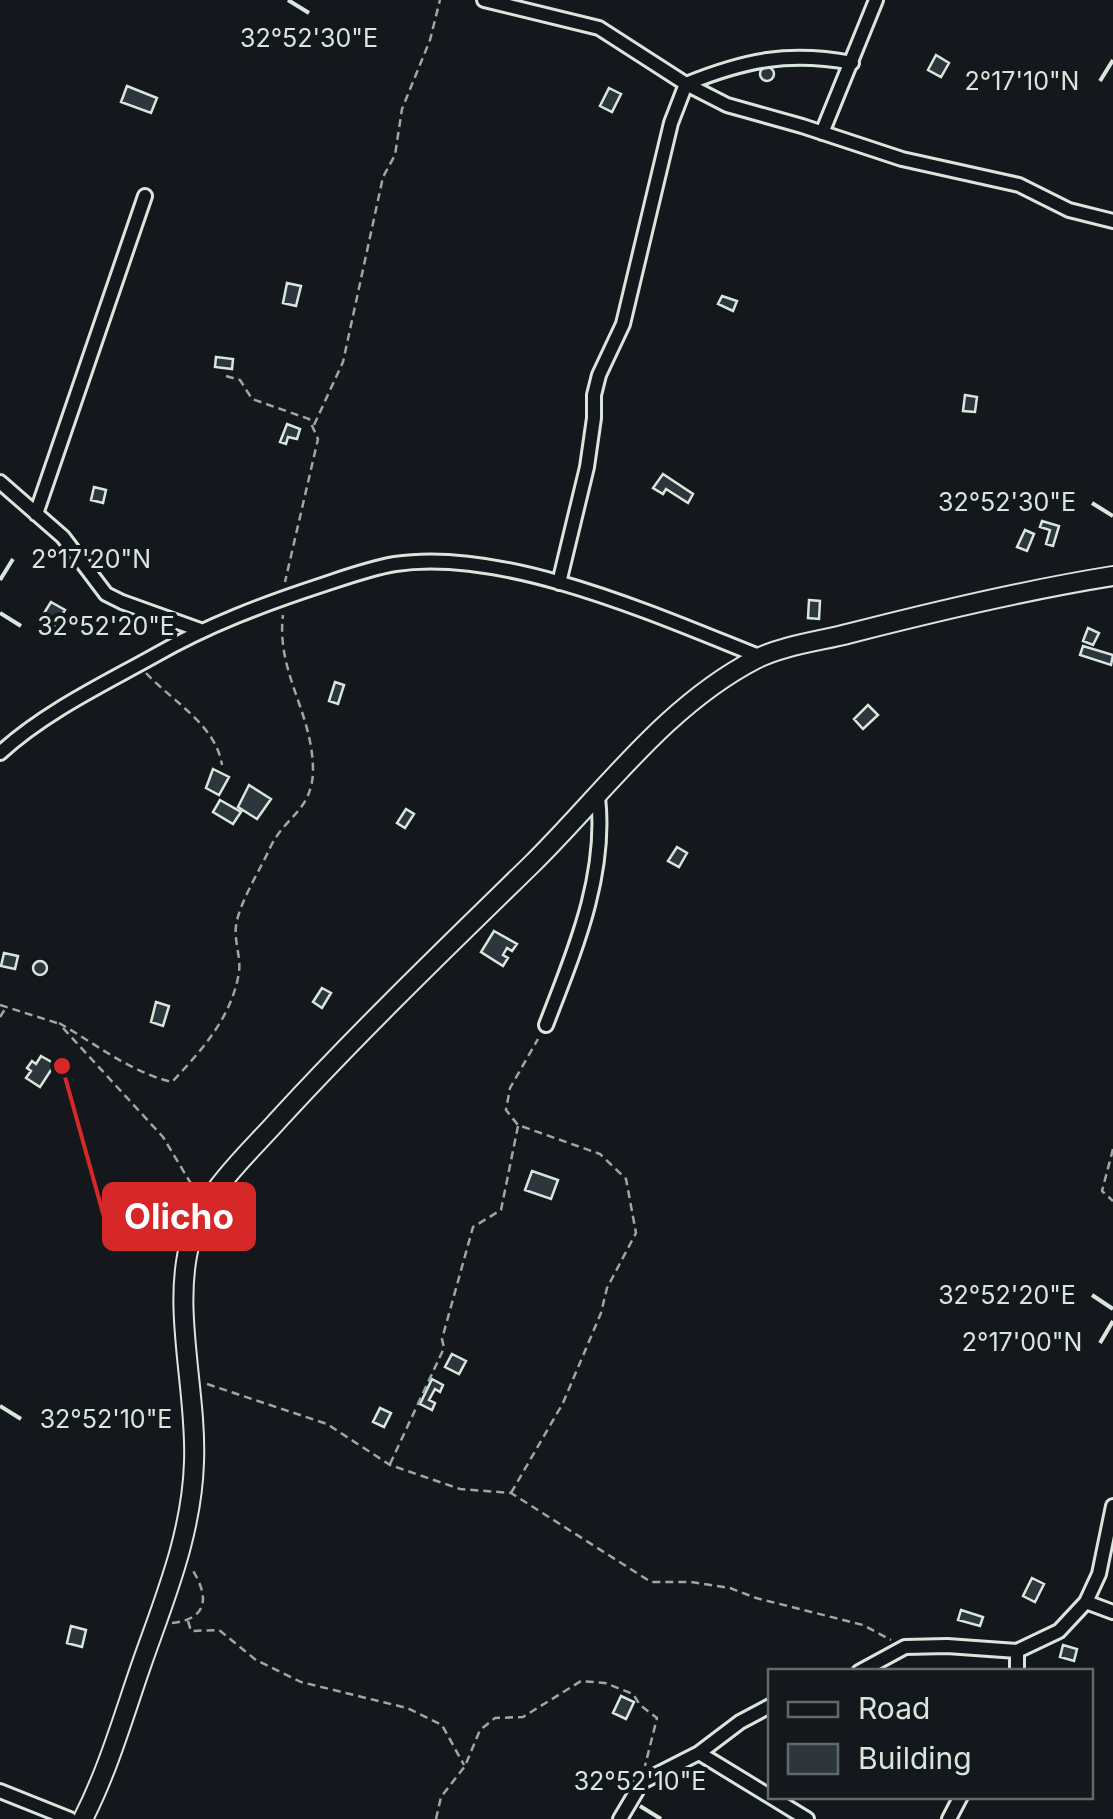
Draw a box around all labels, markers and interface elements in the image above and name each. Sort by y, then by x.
text: 32°52'30"E [240,23,378,53]
text: 2°17'10"N [965,66,1079,96]
text: 32°52'30"E [938,487,1076,517]
text: 2°17'20"N [31,544,151,574]
text: 32°52'20"E [37,611,175,641]
callout: Olicho [104,1184,254,1249]
text: Olicho [124,1195,234,1237]
text: 32°52'20"E [938,1280,1076,1310]
text: 2°17'00"N [962,1327,1082,1357]
text: 32°52'10"E [40,1404,172,1434]
legend [768,1669,1093,1799]
text: Road [858,1690,930,1726]
text: Building [858,1740,972,1776]
text: 32°52'10"E [574,1766,706,1796]

